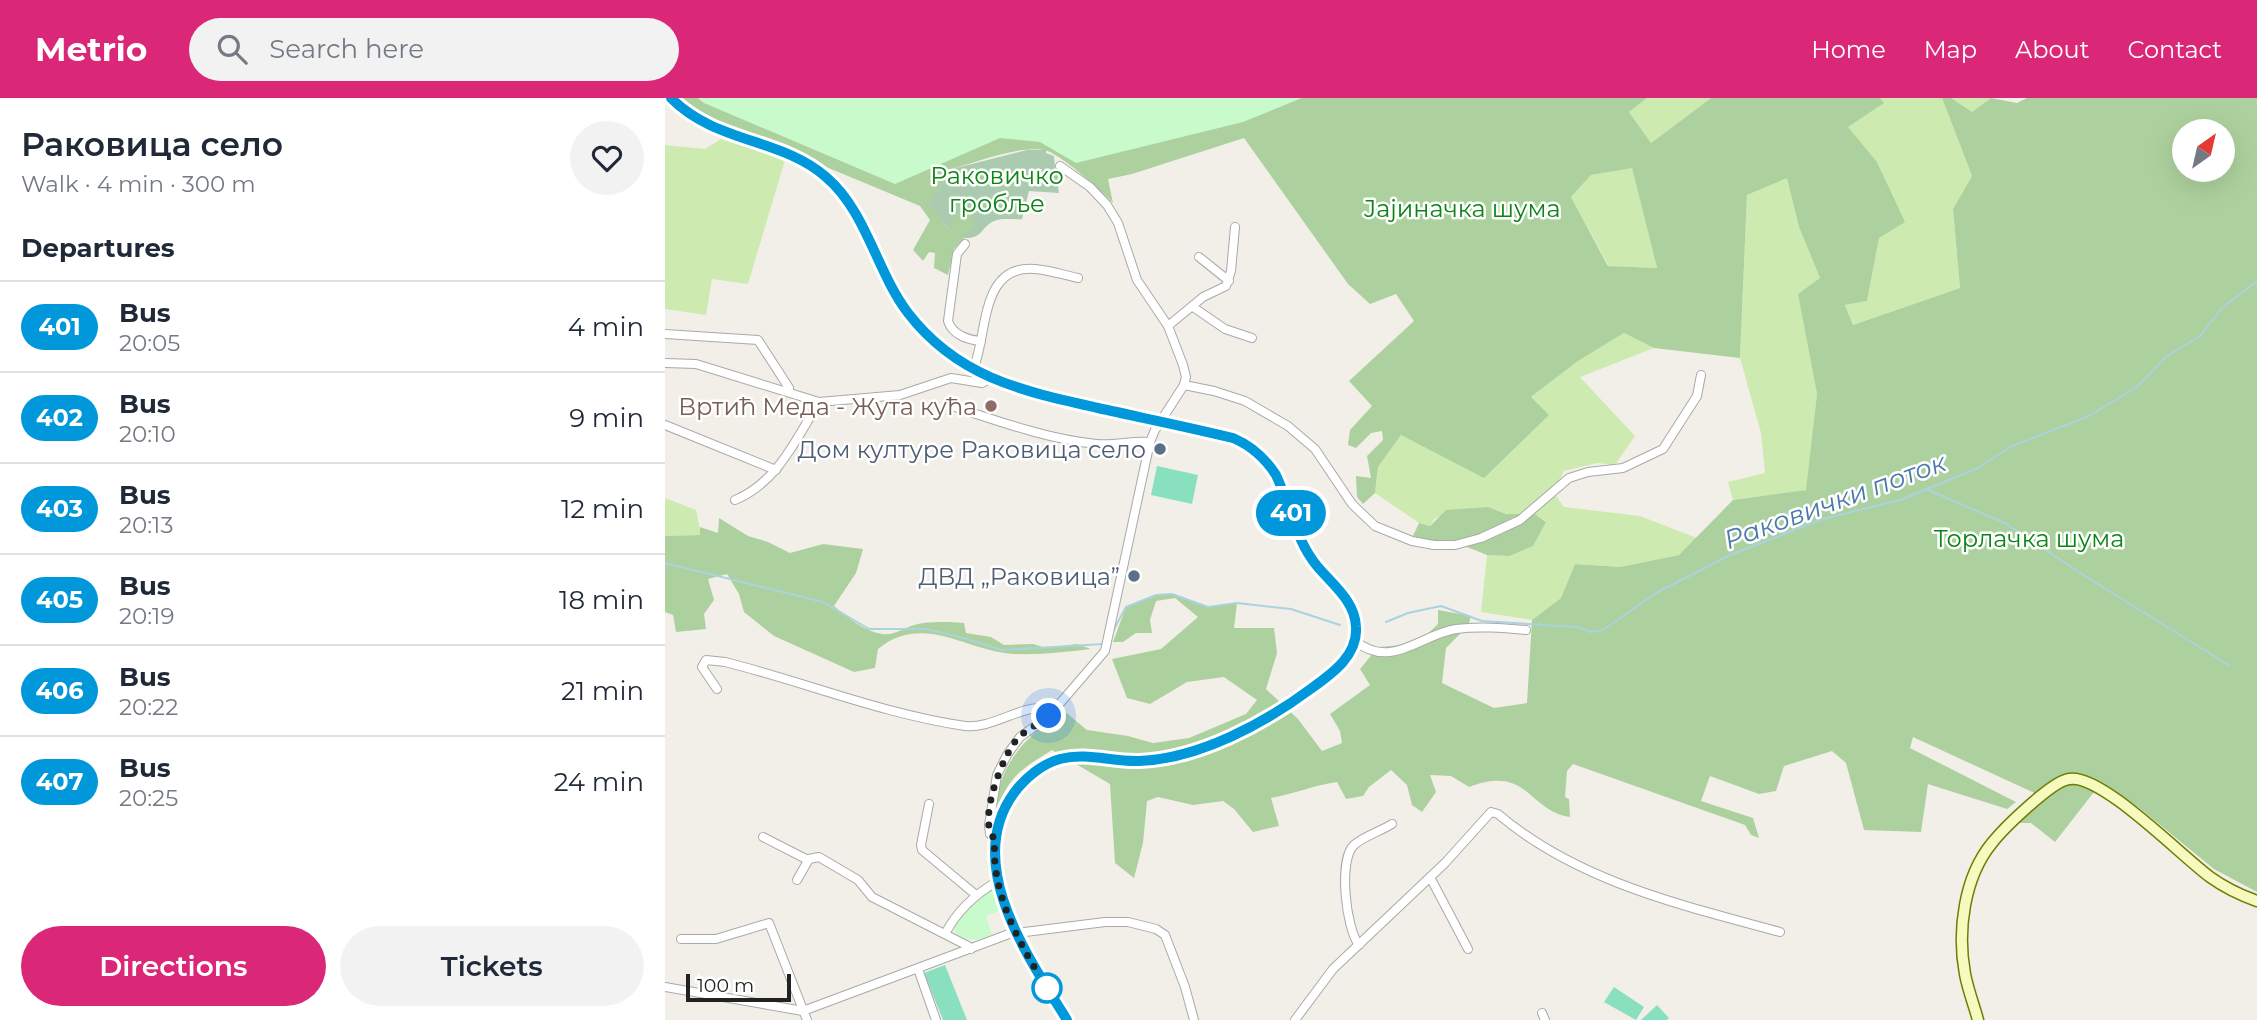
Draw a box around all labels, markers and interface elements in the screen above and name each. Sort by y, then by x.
search box [189,18,679,81]
text: Metrio [35,29,147,69]
icon: search [213,30,251,68]
text: Search here [269,33,424,65]
text: Home [1811,35,1886,64]
text: Map [1924,35,1977,64]
text: About [2015,35,2089,64]
text: Contact [2127,35,2222,64]
north arrow [2172,119,2235,182]
map controls [2172,119,2235,182]
button: heart [570,121,644,195]
text: Раковица село [21,124,283,164]
park label: Раковичко гробље [930,161,1064,218]
text: Walk · 4 min · 300 m [21,170,256,198]
park label: Јајиначка шума [1364,194,1560,223]
text: Departures [21,232,175,264]
text: Bus [119,297,171,329]
text: 4 min [568,311,644,343]
text: 401 [38,312,81,341]
text: 20:05 [119,329,180,357]
text: Bus [119,388,171,420]
place label: Вртић Меда - Жута кућа [678,392,977,421]
marker: Вртић Меда - Жута кућа [983,398,999,414]
text: 9 min [569,402,644,434]
text: 402 [36,403,83,432]
text: 20:10 [119,420,176,448]
place label: Дом културе Раковица село [797,435,1146,464]
marker: Дом културе Раковица село [1152,441,1168,457]
water label: Раковички поток [1720,446,1951,556]
text: Bus [119,479,171,511]
line badge: 401 [1251,490,1331,536]
text: 12 min [561,493,644,525]
text: 403 [36,494,83,523]
text: 401 [1270,498,1312,527]
text: 20:13 [119,511,173,539]
park label: Торлачка шума [1934,524,2124,553]
place label: ДВД „Раковица” [919,562,1120,591]
marker: ДВД „Раковица” [1126,568,1142,584]
text: Bus [119,570,171,602]
text: 18 min [559,584,644,616]
text: 405 [36,585,83,614]
text: 20:19 [119,602,174,630]
text: Bus [119,661,171,693]
text: 21 min [561,675,644,707]
text: 406 [35,676,84,705]
text: 20:22 [119,693,178,721]
your location [1031,698,1066,733]
text: Bus [119,752,171,784]
text: 24 min [554,766,644,798]
text: 407 [36,767,83,796]
text: 20:25 [119,784,178,812]
button: Directions [21,926,326,1006]
button: Tickets [340,926,644,1006]
scale bar [686,971,791,1003]
unlabelled marker [1032,973,1062,1003]
text: 100 m [697,974,754,997]

